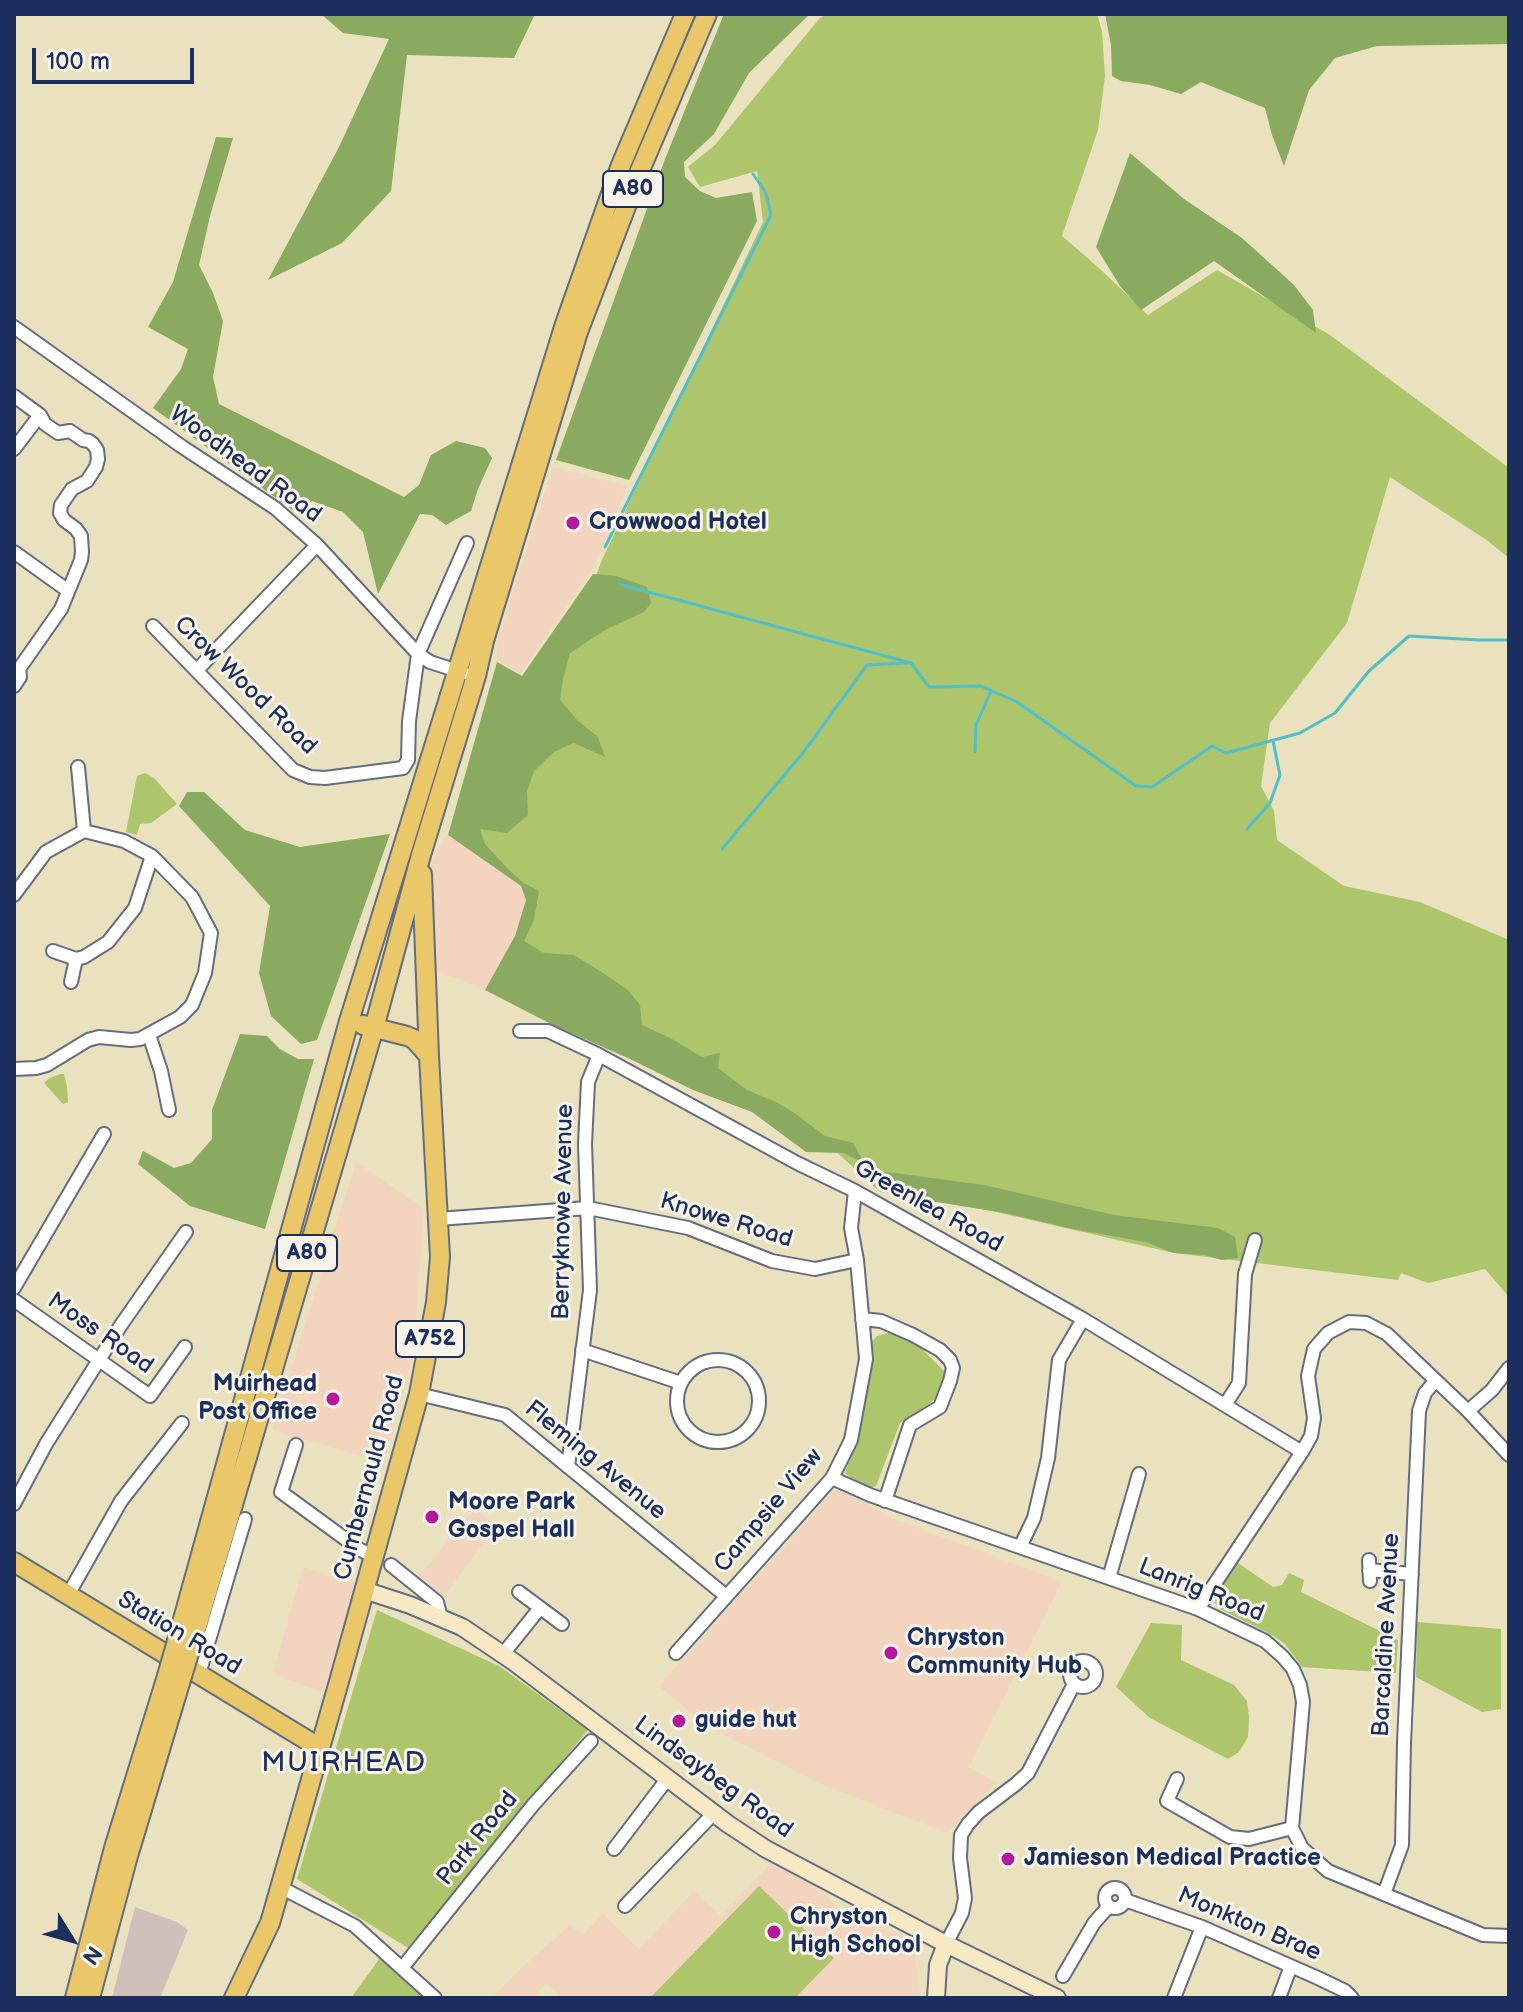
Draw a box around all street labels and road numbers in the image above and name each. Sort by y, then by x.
road number: A80 [603,171,663,207]
street label: Woodhead Road [163,400,327,530]
street label: Crow Wood Road [168,611,322,761]
street label: Berryknowe Avenue [548,1104,580,1320]
street label: Greenlea Road [849,1154,1007,1260]
street label: Knowe Road [656,1187,796,1255]
road number: A80 [277,1235,337,1271]
street label: Moss Road [42,1287,158,1381]
road number: A752 [396,1321,464,1357]
street label: Cumbernauld Road [329,1372,411,1584]
street label: Fleming Avenue [518,1395,672,1527]
street label: Campsie View [709,1443,829,1579]
street label: Barcaldine Avenue [1367,1532,1407,1738]
street label: Lanrig Road [1134,1553,1268,1629]
street label: Station Road [112,1586,246,1682]
street label: Lindsaybeg Road [628,1711,798,1845]
street label: Park Road [431,1786,525,1892]
street label: Monkton Brae [1173,1882,1325,1968]

